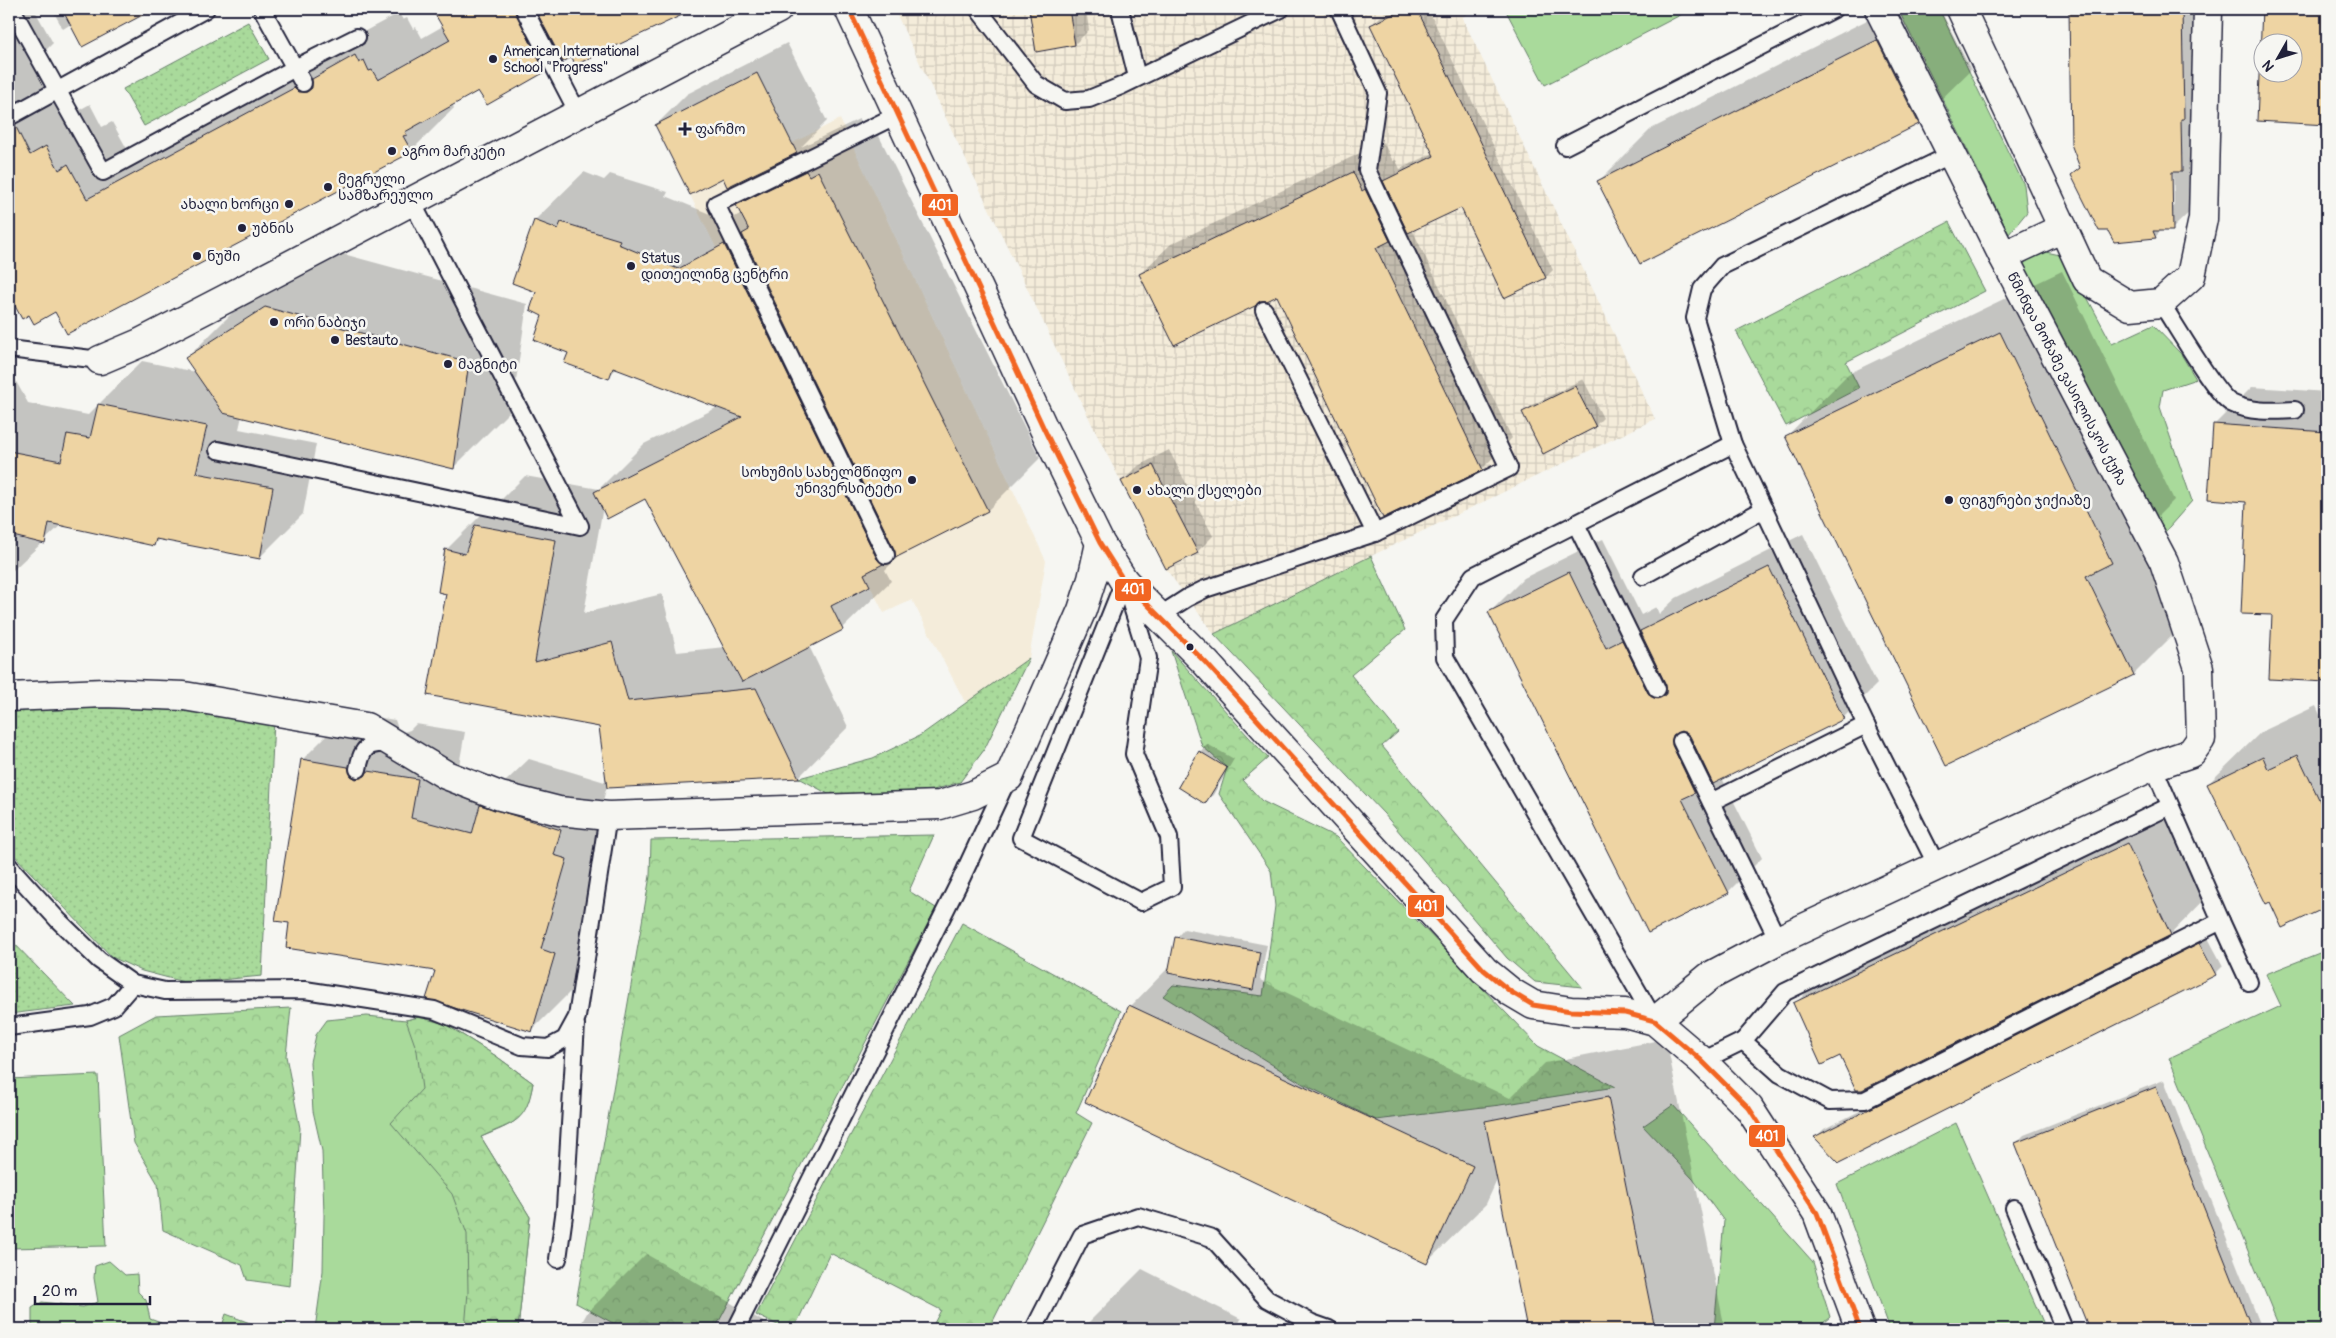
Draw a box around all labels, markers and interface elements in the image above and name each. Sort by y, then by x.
north arrow [2254,32,2304,82]
place label: American International School "Progress" [503,43,639,76]
marker: American International School "Progress" [487,53,499,65]
text: N [2259,57,2278,75]
place label: ფარმო [695,121,745,138]
marker: ფარმო [679,123,691,135]
place label: აგრო მარკეტი [402,143,505,160]
marker: აგრო მარკეტი [386,145,398,157]
place label: მეგრული სამზარეულო [338,171,433,204]
marker: მეგრული სამზარეულო [322,181,334,193]
line badge: 401 [921,193,959,217]
place label: ახალი ხორცი [181,196,279,213]
text: 401 [928,197,952,214]
marker: ახალი ხორცი [283,198,295,210]
place label: უბნის [252,220,294,237]
marker: უბნის [236,222,248,234]
place label: ნუში [207,248,240,265]
marker: ნუში [191,250,203,262]
place label: Status დითეილინგ ცენტრი [641,250,789,283]
marker: Status დითეილინგ ცენტრი [625,260,637,272]
street label: წმინდა მოწამე ვასილისკოს ქუჩა [2003,269,2131,489]
place label: ორი ნაბიჯი [284,314,366,331]
marker: ორი ნაბიჯი [268,316,280,328]
place label: Bestauto [345,332,399,349]
marker: Bestauto [329,334,341,346]
place label: მაგნიტი [458,356,517,373]
marker: მაგნიტი [442,358,454,370]
place label: სოხუმის სახელმწიფო უნივერსიტეტი [741,464,902,497]
marker: სოხუმის სახელმწიფო უნივერსიტეტი [906,474,918,486]
place label: ახალი ქსელები [1147,482,1262,499]
marker: ახალი ქსელები [1131,484,1143,496]
place label: ფიგურები ჯიქიაზე [1959,492,2091,509]
marker: ფიგურები ჯიქიაზე [1943,494,1955,506]
line badge: 401 [1114,578,1152,602]
text: 401 [1121,581,1145,598]
unlabelled marker [1185,642,1195,652]
line badge: 401 [1407,894,1445,918]
text: 401 [1414,898,1438,915]
line badge: 401 [1748,1124,1786,1148]
text: 401 [1755,1128,1779,1145]
scale bar [35,1273,150,1305]
text: 20 m [42,1282,77,1301]

